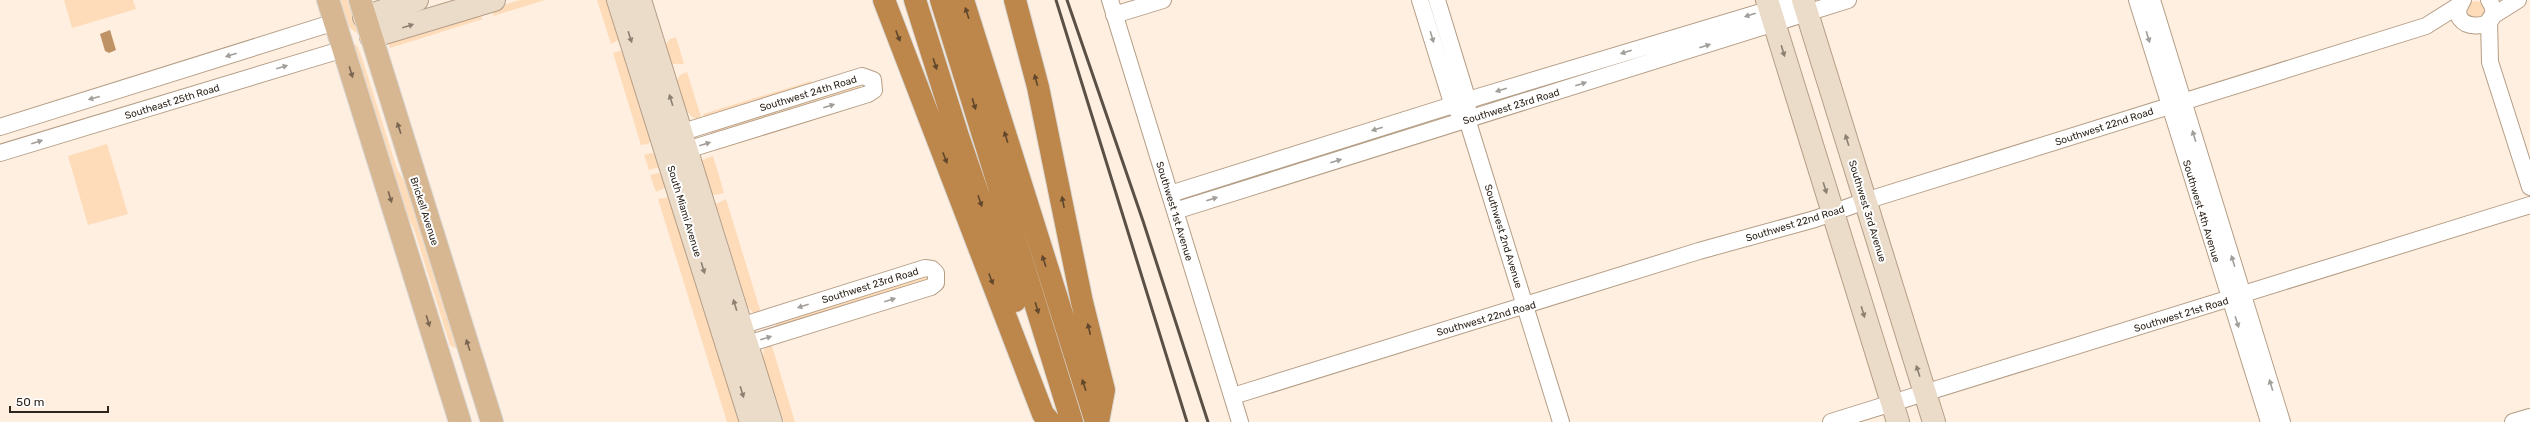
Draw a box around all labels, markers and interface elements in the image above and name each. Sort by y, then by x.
one-way arrow [964,7,970,19]
one-way arrow [1744,12,1756,18]
one-way arrow [403,23,415,29]
one-way arrow [628,31,634,43]
one-way arrow [896,31,902,43]
one-way arrow [1429,32,1435,44]
one-way arrow [2145,32,2151,44]
one-way arrow [1699,43,1711,49]
one-way arrow [1780,45,1786,57]
one-way arrow [1619,49,1631,55]
one-way arrow [225,52,237,58]
one-way arrow [932,58,938,70]
one-way arrow [277,64,289,70]
one-way arrow [348,67,354,79]
street label: Southwest 24th Road [758,73,858,114]
one-way arrow [1033,73,1039,85]
one-way arrow [1575,81,1587,87]
street label: Southeast 25th Road [123,82,221,122]
street label: Southwest 23rd Road [1461,87,1561,127]
one-way arrow [1495,87,1507,93]
one-way arrow [668,94,674,106]
one-way arrow [88,95,100,101]
one-way arrow [971,98,977,110]
one-way arrow [824,103,836,109]
street label: Southwest 22nd Road [2054,105,2155,149]
one-way arrow [396,122,402,134]
one-way arrow [1371,126,1383,132]
one-way arrow [2191,130,2197,142]
one-way arrow [1003,131,1009,143]
one-way arrow [1843,134,1849,146]
one-way arrow [32,139,44,145]
one-way arrow [699,141,711,147]
one-way arrow [943,152,949,164]
one-way arrow [1330,157,1342,163]
street label: Southwest 3rd Avenue [1846,159,1888,264]
street label: Southwest 4th Avenue [2180,159,2222,264]
street label: Southwest 1st Avenue [1153,160,1195,263]
street label: South Miami Avenue [664,164,704,259]
street label: Brickell Avenue [407,176,441,247]
one-way arrow [1822,182,1828,194]
street label: Southwest 2nd Avenue [1482,183,1525,290]
one-way arrow [387,191,393,203]
one-way arrow [978,195,984,207]
one-way arrow [1059,196,1065,208]
one-way arrow [1206,196,1218,202]
street label: Southwest 22nd Road [1744,203,1846,245]
one-way arrow [2229,254,2235,266]
one-way arrow [1041,255,1047,267]
one-way arrow [700,262,706,274]
street label: Southwest 23rd Road [820,266,920,306]
one-way arrow [989,274,995,286]
street label: Southwest 21st Road [2133,295,2230,335]
one-way arrow [884,296,896,302]
one-way arrow [731,298,737,310]
street label: Southwest 22nd Road [1435,299,1537,339]
one-way arrow [797,303,809,309]
one-way arrow [1034,303,1040,315]
one-way arrow [1861,307,1867,319]
one-way arrow [425,315,431,327]
one-way arrow [2234,316,2240,328]
one-way arrow [1085,323,1091,336]
one-way arrow [760,335,772,341]
one-way arrow [464,338,470,350]
one-way arrow [1915,365,1921,377]
one-way arrow [2268,378,2274,390]
one-way arrow [1081,379,1087,391]
one-way arrow [739,386,745,398]
scale bar [10,388,108,414]
text: 50 m [16,395,44,409]

